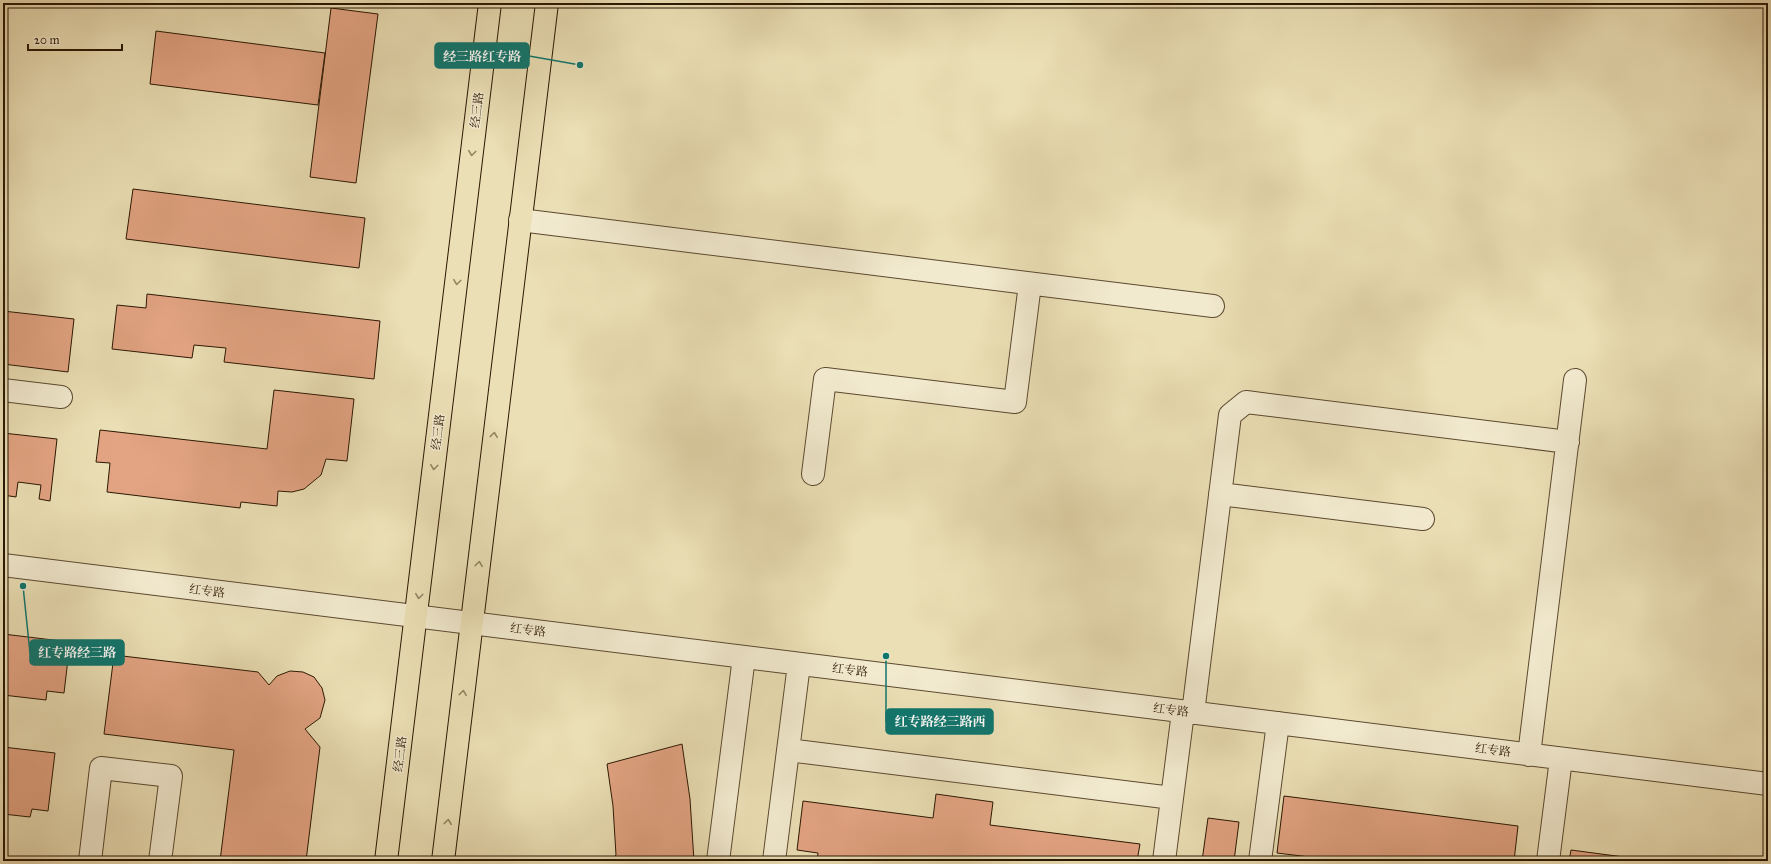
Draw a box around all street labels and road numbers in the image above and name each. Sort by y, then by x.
street label: 经三路 [468,91,486,129]
street label: 经三路 [429,413,447,451]
street label: 红专路 [188,582,226,600]
street label: 红专路 [509,621,547,639]
street label: 红专路 [831,661,869,679]
street label: 红专路 [1152,701,1190,719]
street label: 经三路 [391,735,409,773]
street label: 红专路 [1474,741,1512,759]

